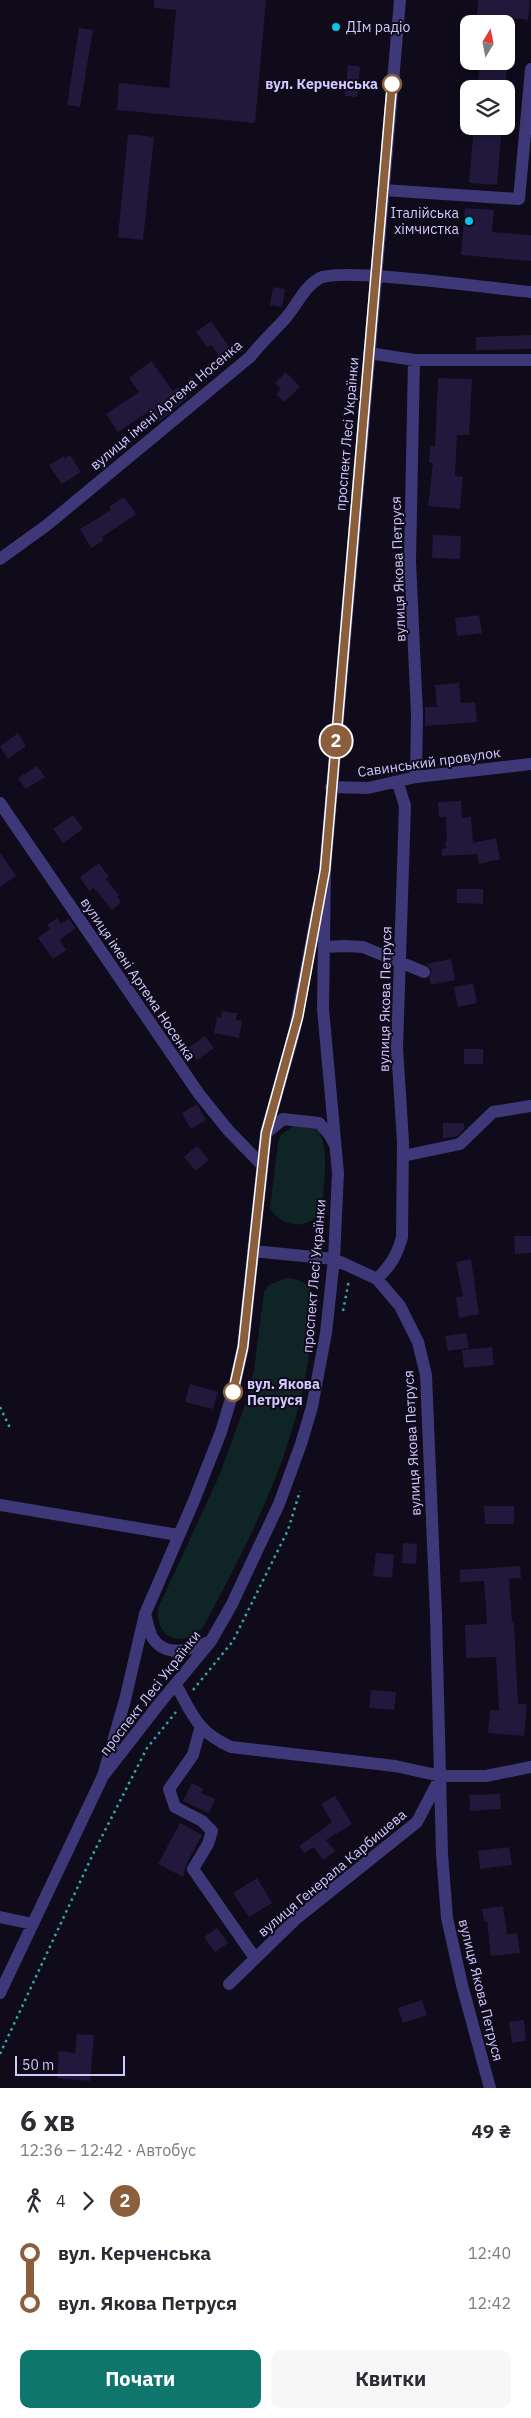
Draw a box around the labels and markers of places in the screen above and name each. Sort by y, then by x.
place label: ДІм радіо [346,18,411,36]
marker: ДІм радіо [330,21,342,33]
marker: вул. Керченська [382,74,402,94]
place label: вул. Керченська [265,75,378,93]
place label: Італійська хімчистка [391,204,460,238]
marker: Італійська хімчистка [463,215,475,227]
place label: вул. Якова Петруся [247,1375,320,1409]
marker: вул. Якова Петруся [223,1382,243,1402]

